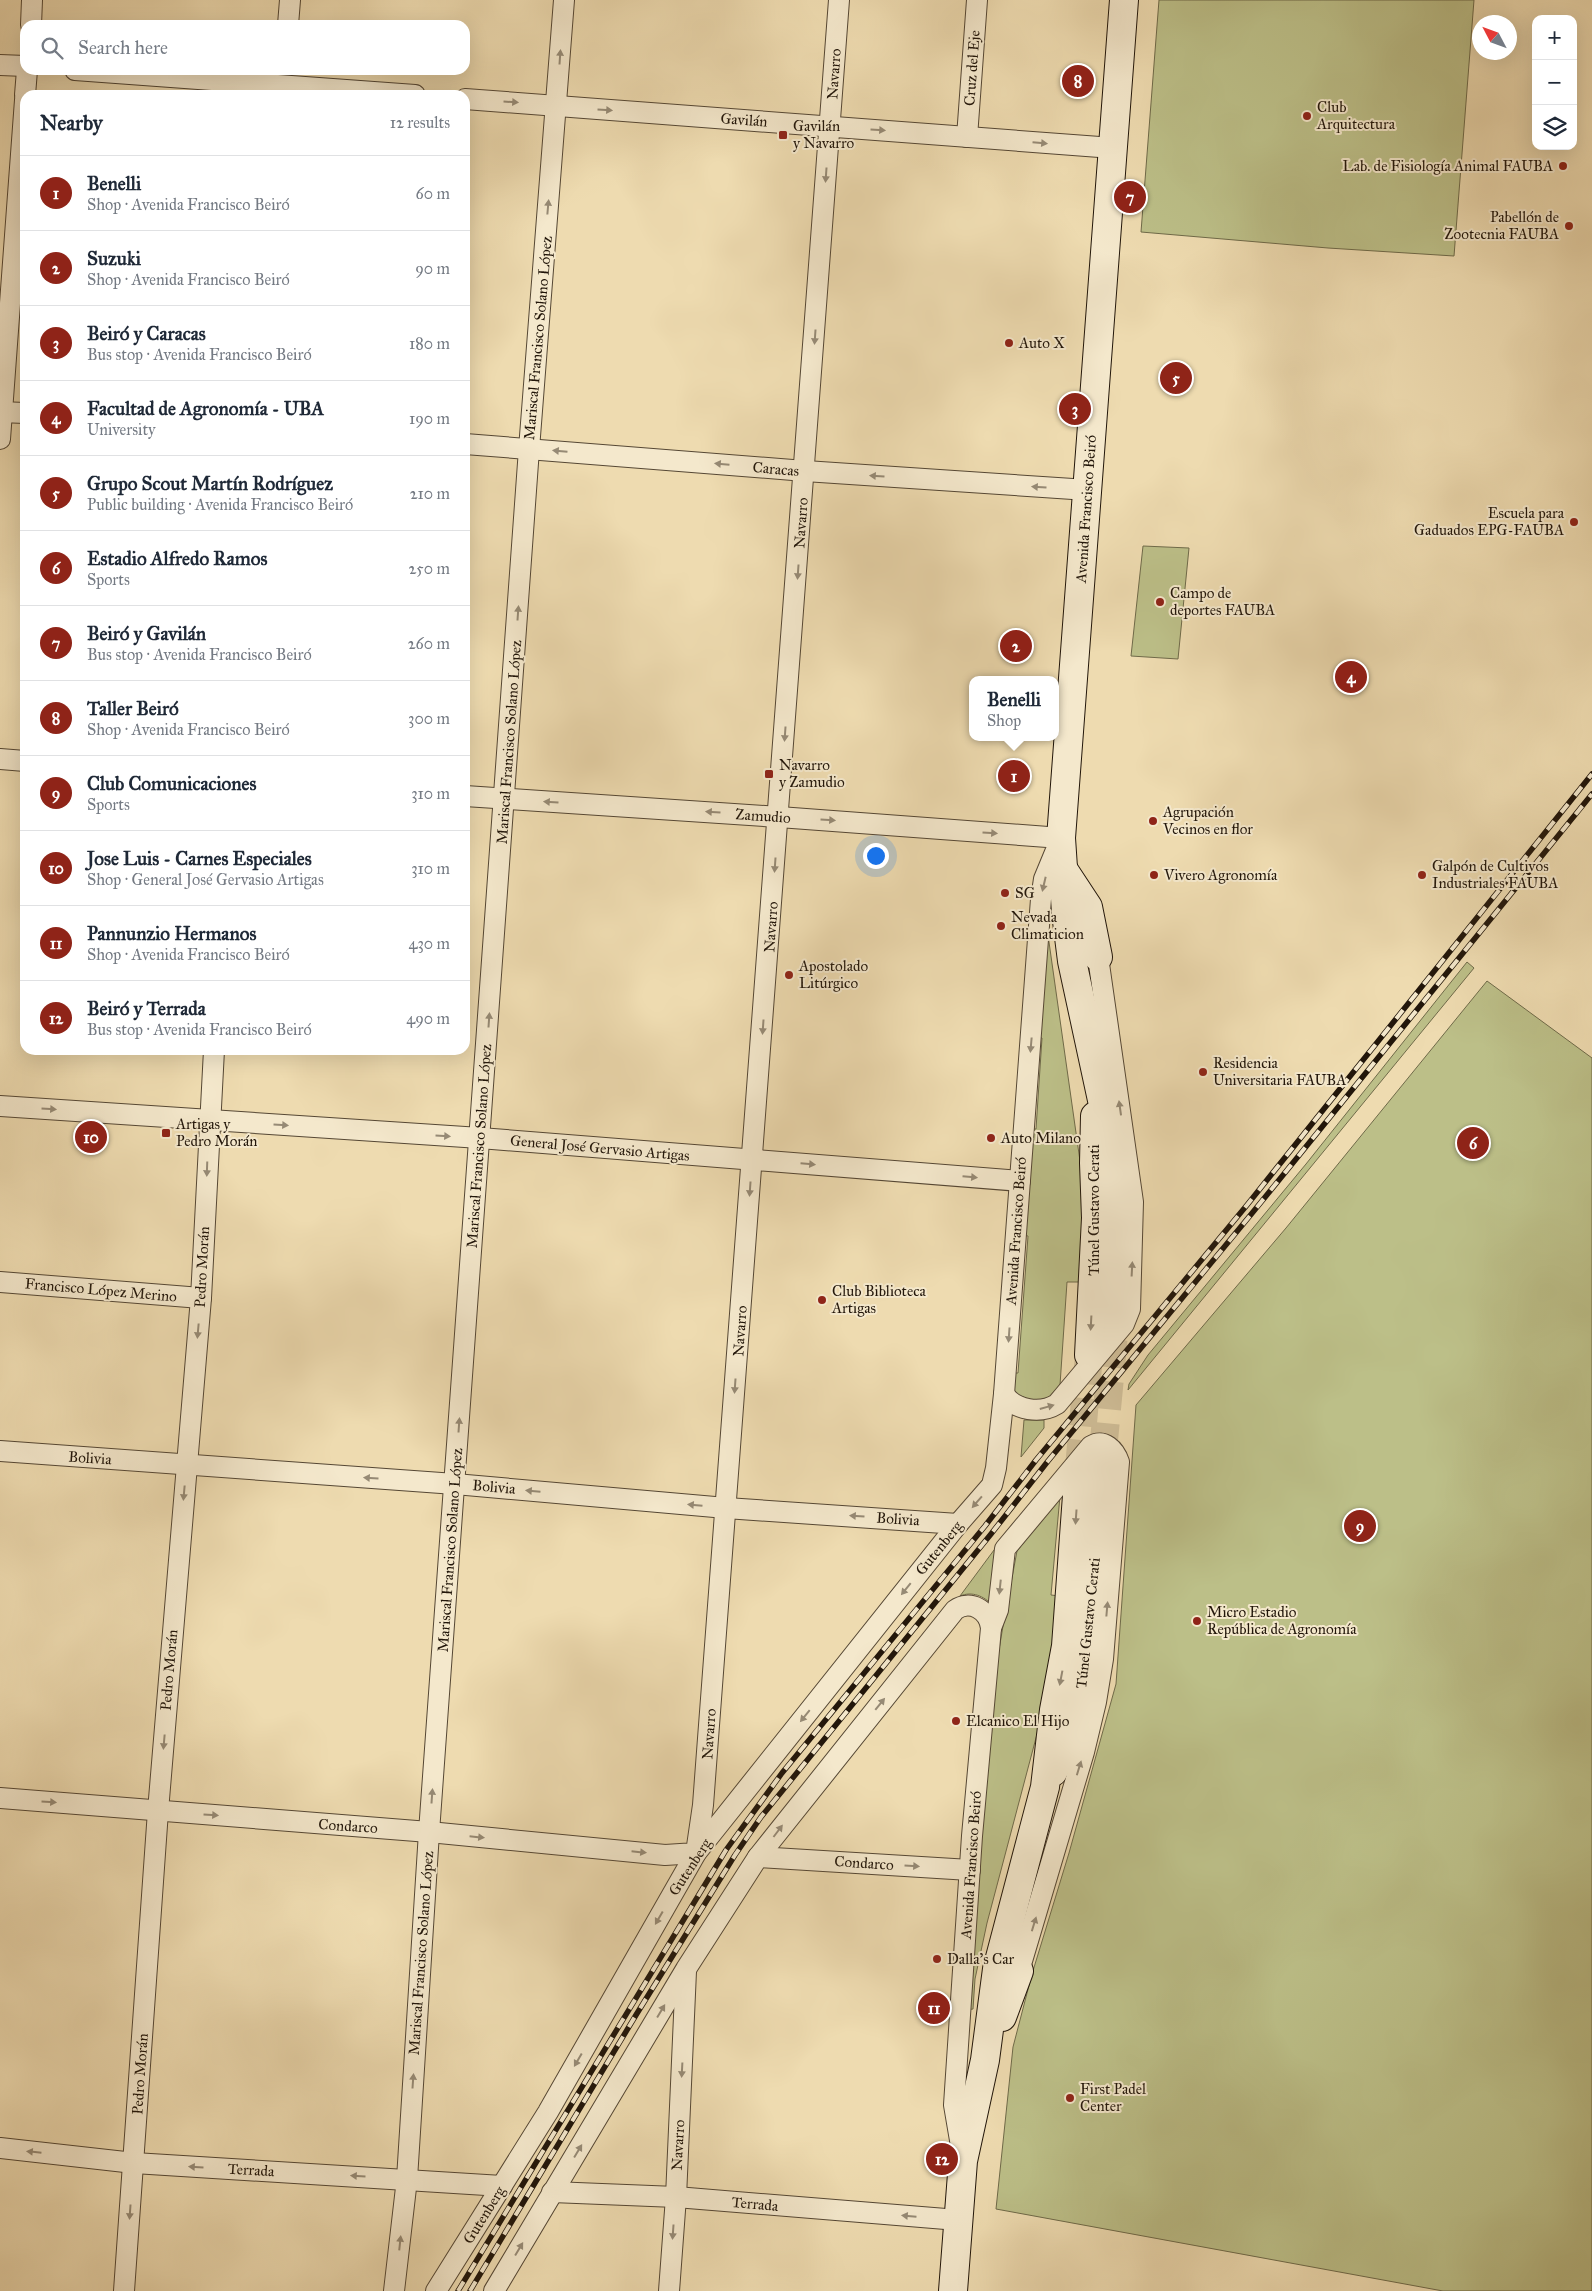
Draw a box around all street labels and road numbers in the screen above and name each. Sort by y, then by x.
street label: Cruz del Eje [960,30,984,106]
street label: Navarro [823,48,845,100]
street label: Gavilán [720,109,768,131]
street label: Mariscal Francisco Solano López [520,235,556,441]
street label: Avenida Francisco Beiró [1072,434,1100,585]
street label: Caracas [752,458,800,480]
street label: Navarro [790,497,812,549]
street label: Mariscal Francisco Solano López [493,639,525,845]
street label: Zamudio [735,805,792,827]
street label: Navarro [760,901,782,953]
street label: Mariscal Francisco Solano López [463,1043,495,1249]
street label: General José Gervasio Artigas [509,1131,690,1166]
street label: Túnel Gustavo Cerati [1085,1144,1103,1276]
street label: Avenida Francisco Beiró [1002,1156,1030,1307]
street label: Pedro Morán [191,1226,213,1308]
street label: Francisco López Merino [24,1274,178,1306]
street label: Navarro [729,1305,751,1357]
street label: Mariscal Francisco Solano López [434,1447,466,1653]
street label: Bolivia [68,1448,113,1469]
street label: Bolivia [472,1476,517,1498]
street label: Bolivia [876,1509,921,1530]
street label: Gutenberg [912,1516,967,1579]
street label: Túnel Gustavo Cerati [1072,1557,1104,1689]
street label: Pedro Morán [156,1629,182,1711]
street label: Navarro [698,1708,720,1760]
street label: Avenida Francisco Beiró [957,1790,985,1941]
street label: Condarco [318,1815,379,1837]
street label: Gutenberg [665,1834,716,1899]
street label: Mariscal Francisco Solano López [405,1850,437,2056]
street label: Condarco [834,1852,895,1874]
street label: Pedro Morán [128,2033,152,2115]
street label: Navarro [668,2119,688,2171]
street label: Terrada [227,2160,275,2180]
street label: Gutenberg [459,2182,509,2247]
street label: Terrada [731,2193,780,2215]

